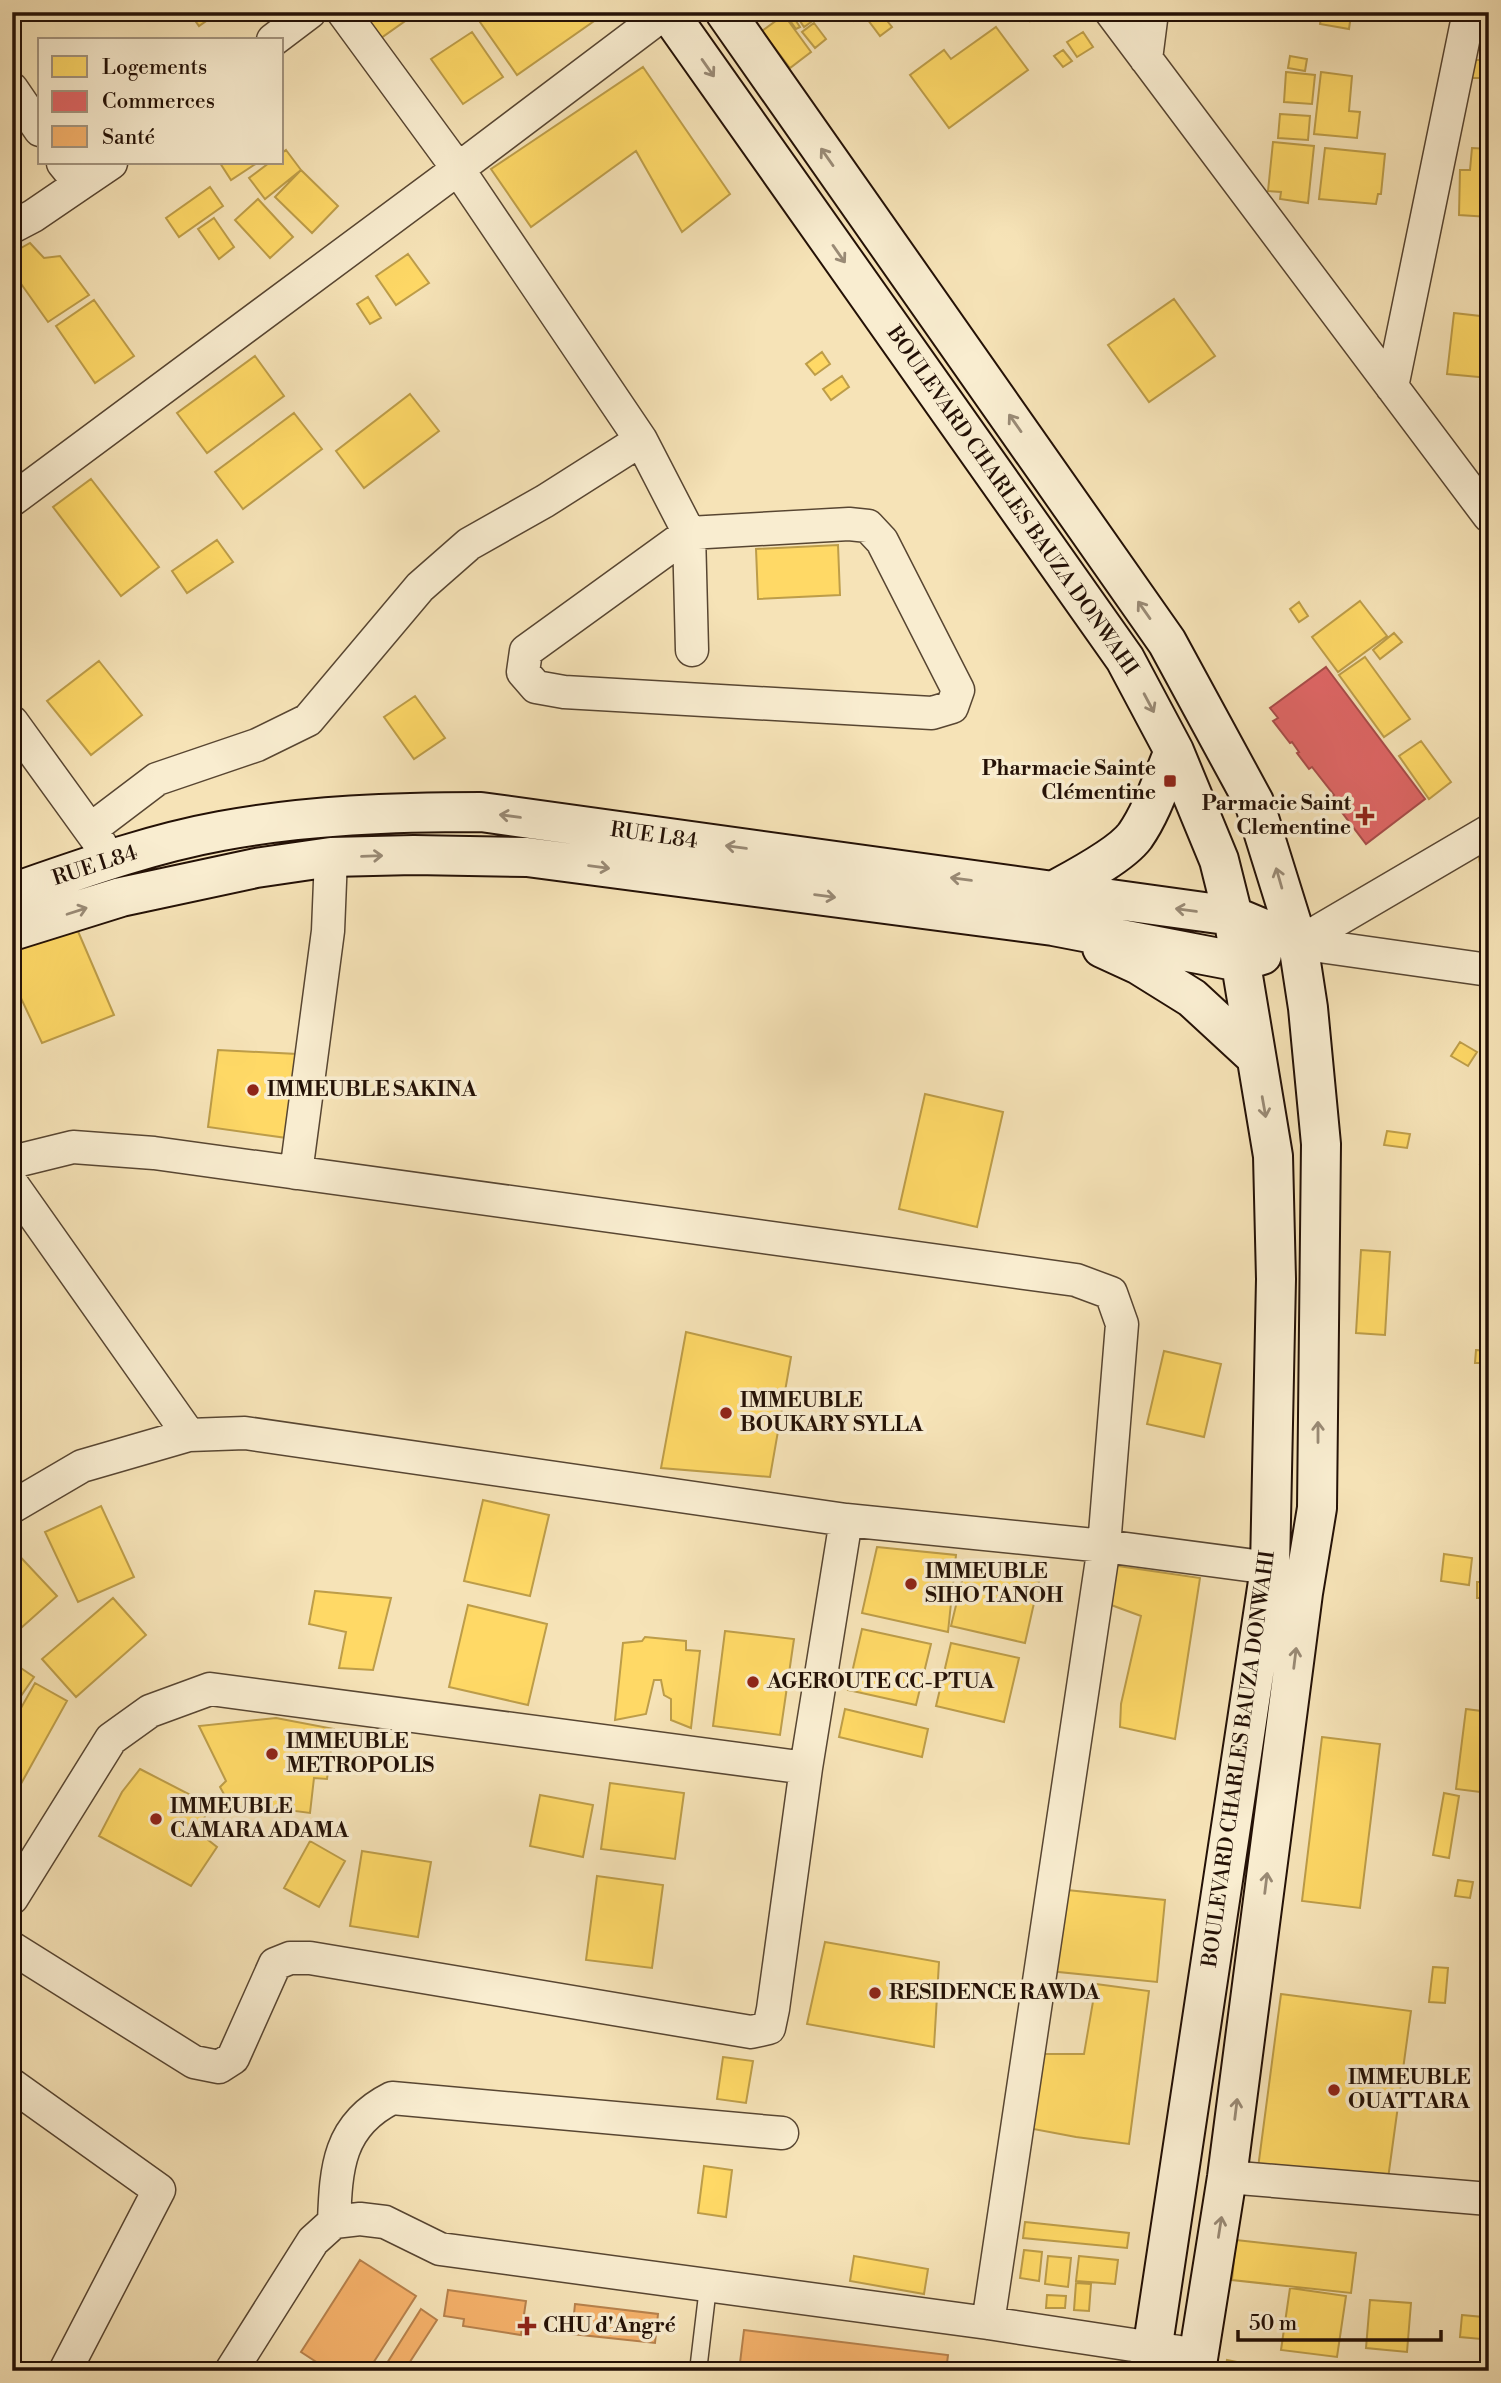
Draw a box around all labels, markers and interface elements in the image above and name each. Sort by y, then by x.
legend [38,38,284,164]
text: Logements [102,55,207,81]
one-way arrow [701,58,715,77]
text: Commerces [102,89,215,115]
text: Santé [102,125,155,151]
one-way arrow [820,148,834,167]
one-way arrow [832,244,846,263]
street label: BOULEVARD CHARLES BAUZA DONWAHI [880,320,1143,681]
one-way arrow [1008,414,1022,433]
one-way arrow [1137,601,1151,620]
one-way arrow [1143,692,1156,713]
place label: Pharmacie Sainte Clémentine [982,756,1156,806]
marker: Pharmacie Sainte Clémentine [1162,773,1178,789]
place label: Parmacie Saint Clementine [1202,791,1352,841]
marker: Parmacie Saint Clementine [1357,808,1373,824]
one-way arrow [500,809,522,822]
street label: RUE L84 [609,817,699,855]
street label: RUE L84 [49,840,141,892]
one-way arrow [725,840,748,853]
one-way arrow [361,849,384,863]
one-way arrow [587,860,610,873]
one-way arrow [1271,867,1284,889]
one-way arrow [950,872,973,885]
one-way arrow [813,890,836,903]
one-way arrow [66,903,88,916]
one-way arrow [1175,903,1198,916]
place label: IMMEUBLE SAKINA [267,1077,478,1103]
marker: IMMEUBLE SAKINA [245,1082,261,1098]
one-way arrow [1258,1095,1271,1118]
place label: IMMEUBLE BOUKARY SYLLA [740,1388,924,1438]
marker: IMMEUBLE BOUKARY SYLLA [718,1405,734,1421]
one-way arrow [1311,1421,1325,1444]
street label: BOULEVARD CHARLES BAUZA DONWAHI [1197,1549,1281,1970]
place label: IMMEUBLE SIHO TANOH [925,1559,1064,1609]
marker: IMMEUBLE SIHO TANOH [903,1576,919,1592]
one-way arrow [1289,1647,1302,1670]
place label: AGEROUTE CC-PTUA [766,1669,995,1695]
marker: AGEROUTE CC-PTUA [745,1674,761,1690]
place label: IMMEUBLE METROPOLIS [286,1729,434,1779]
marker: IMMEUBLE METROPOLIS [264,1746,280,1762]
place label: IMMEUBLE CAMARA ADAMA [170,1794,349,1844]
marker: IMMEUBLE CAMARA ADAMA [148,1811,164,1827]
one-way arrow [1259,1872,1272,1895]
place label: RESIDENCE RAWDA [889,1980,1101,2006]
marker: RESIDENCE RAWDA [867,1985,883,2001]
place label: IMMEUBLE OUATTARA [1348,2065,1471,2115]
marker: IMMEUBLE OUATTARA [1326,2082,1342,2098]
one-way arrow [1230,2098,1243,2121]
one-way arrow [1213,2216,1226,2239]
scale bar [1238,2299,1442,2343]
text: 50 m [1249,2311,1297,2337]
place label: CHU d'Angré [543,2313,676,2339]
marker: CHU d'Angré [517,2316,537,2336]

